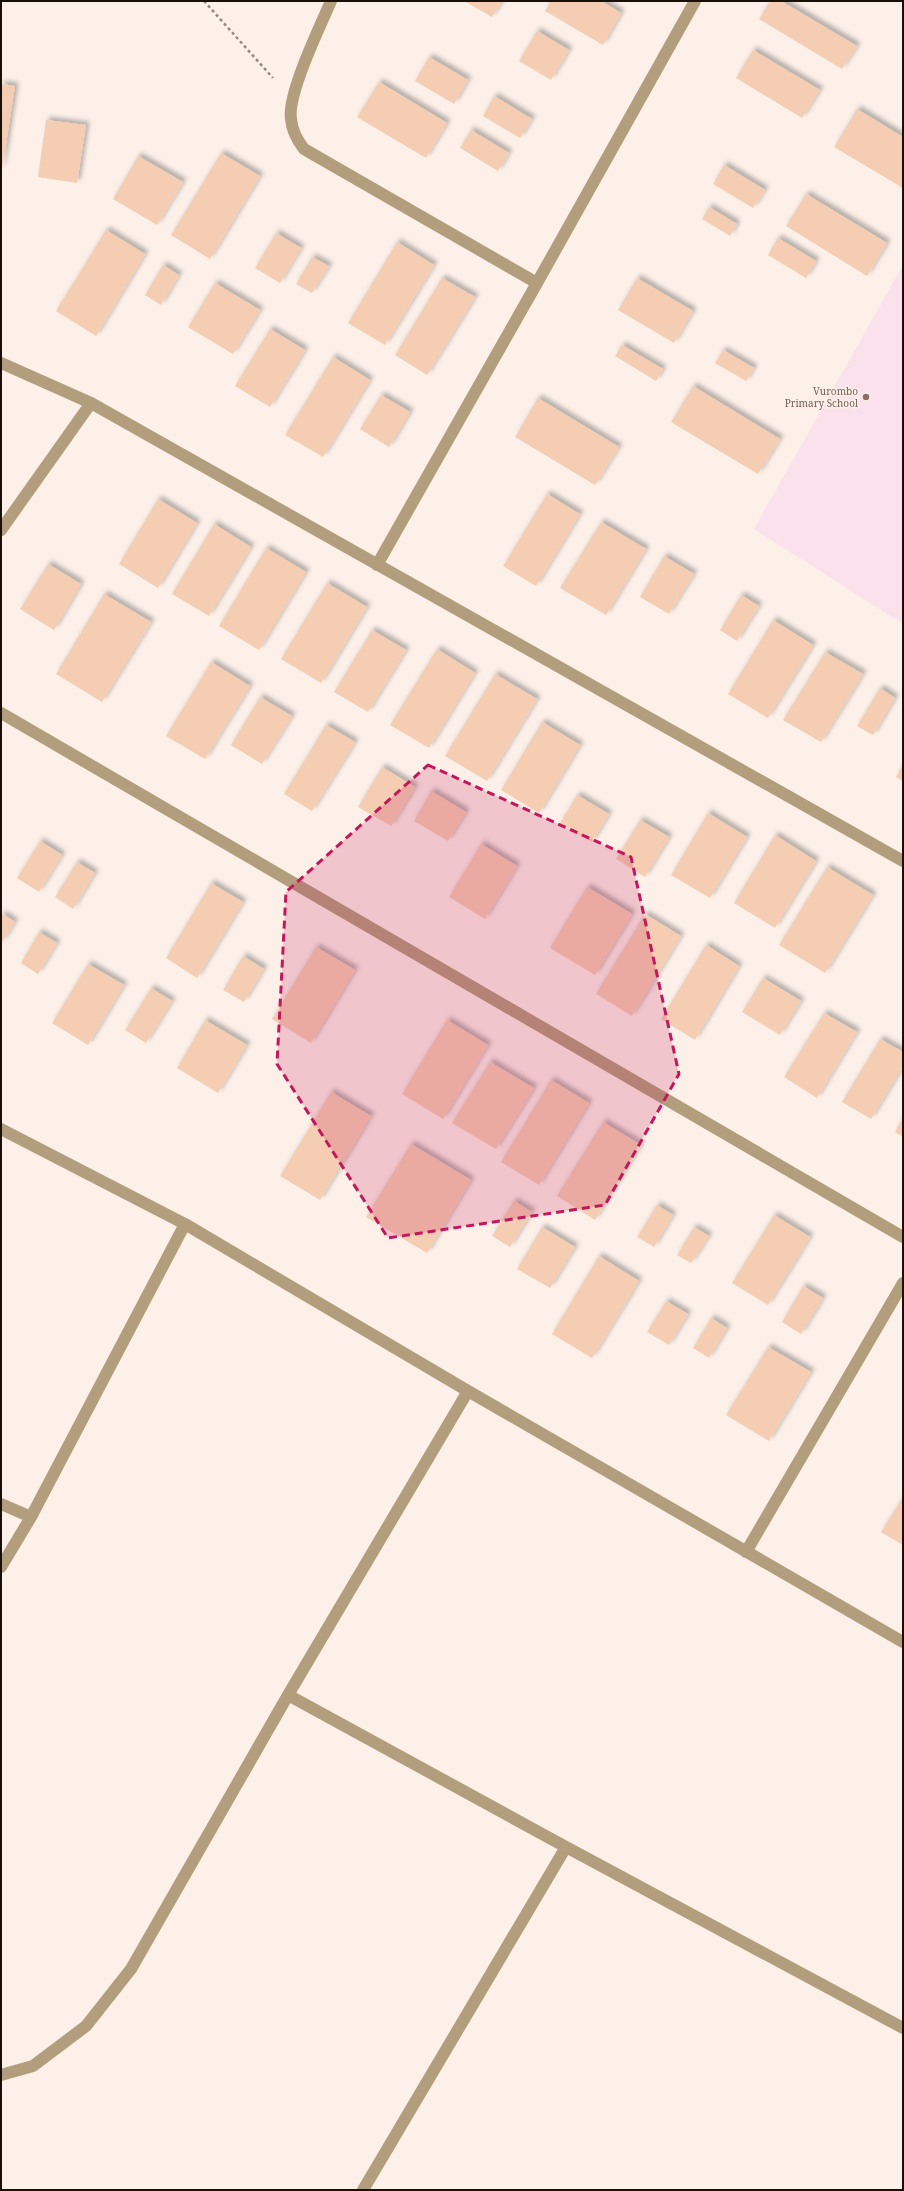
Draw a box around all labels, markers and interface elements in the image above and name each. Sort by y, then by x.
place label: Vurombo Primary School [785,384,858,410]
marker: Vurombo Primary School [861,392,871,402]

